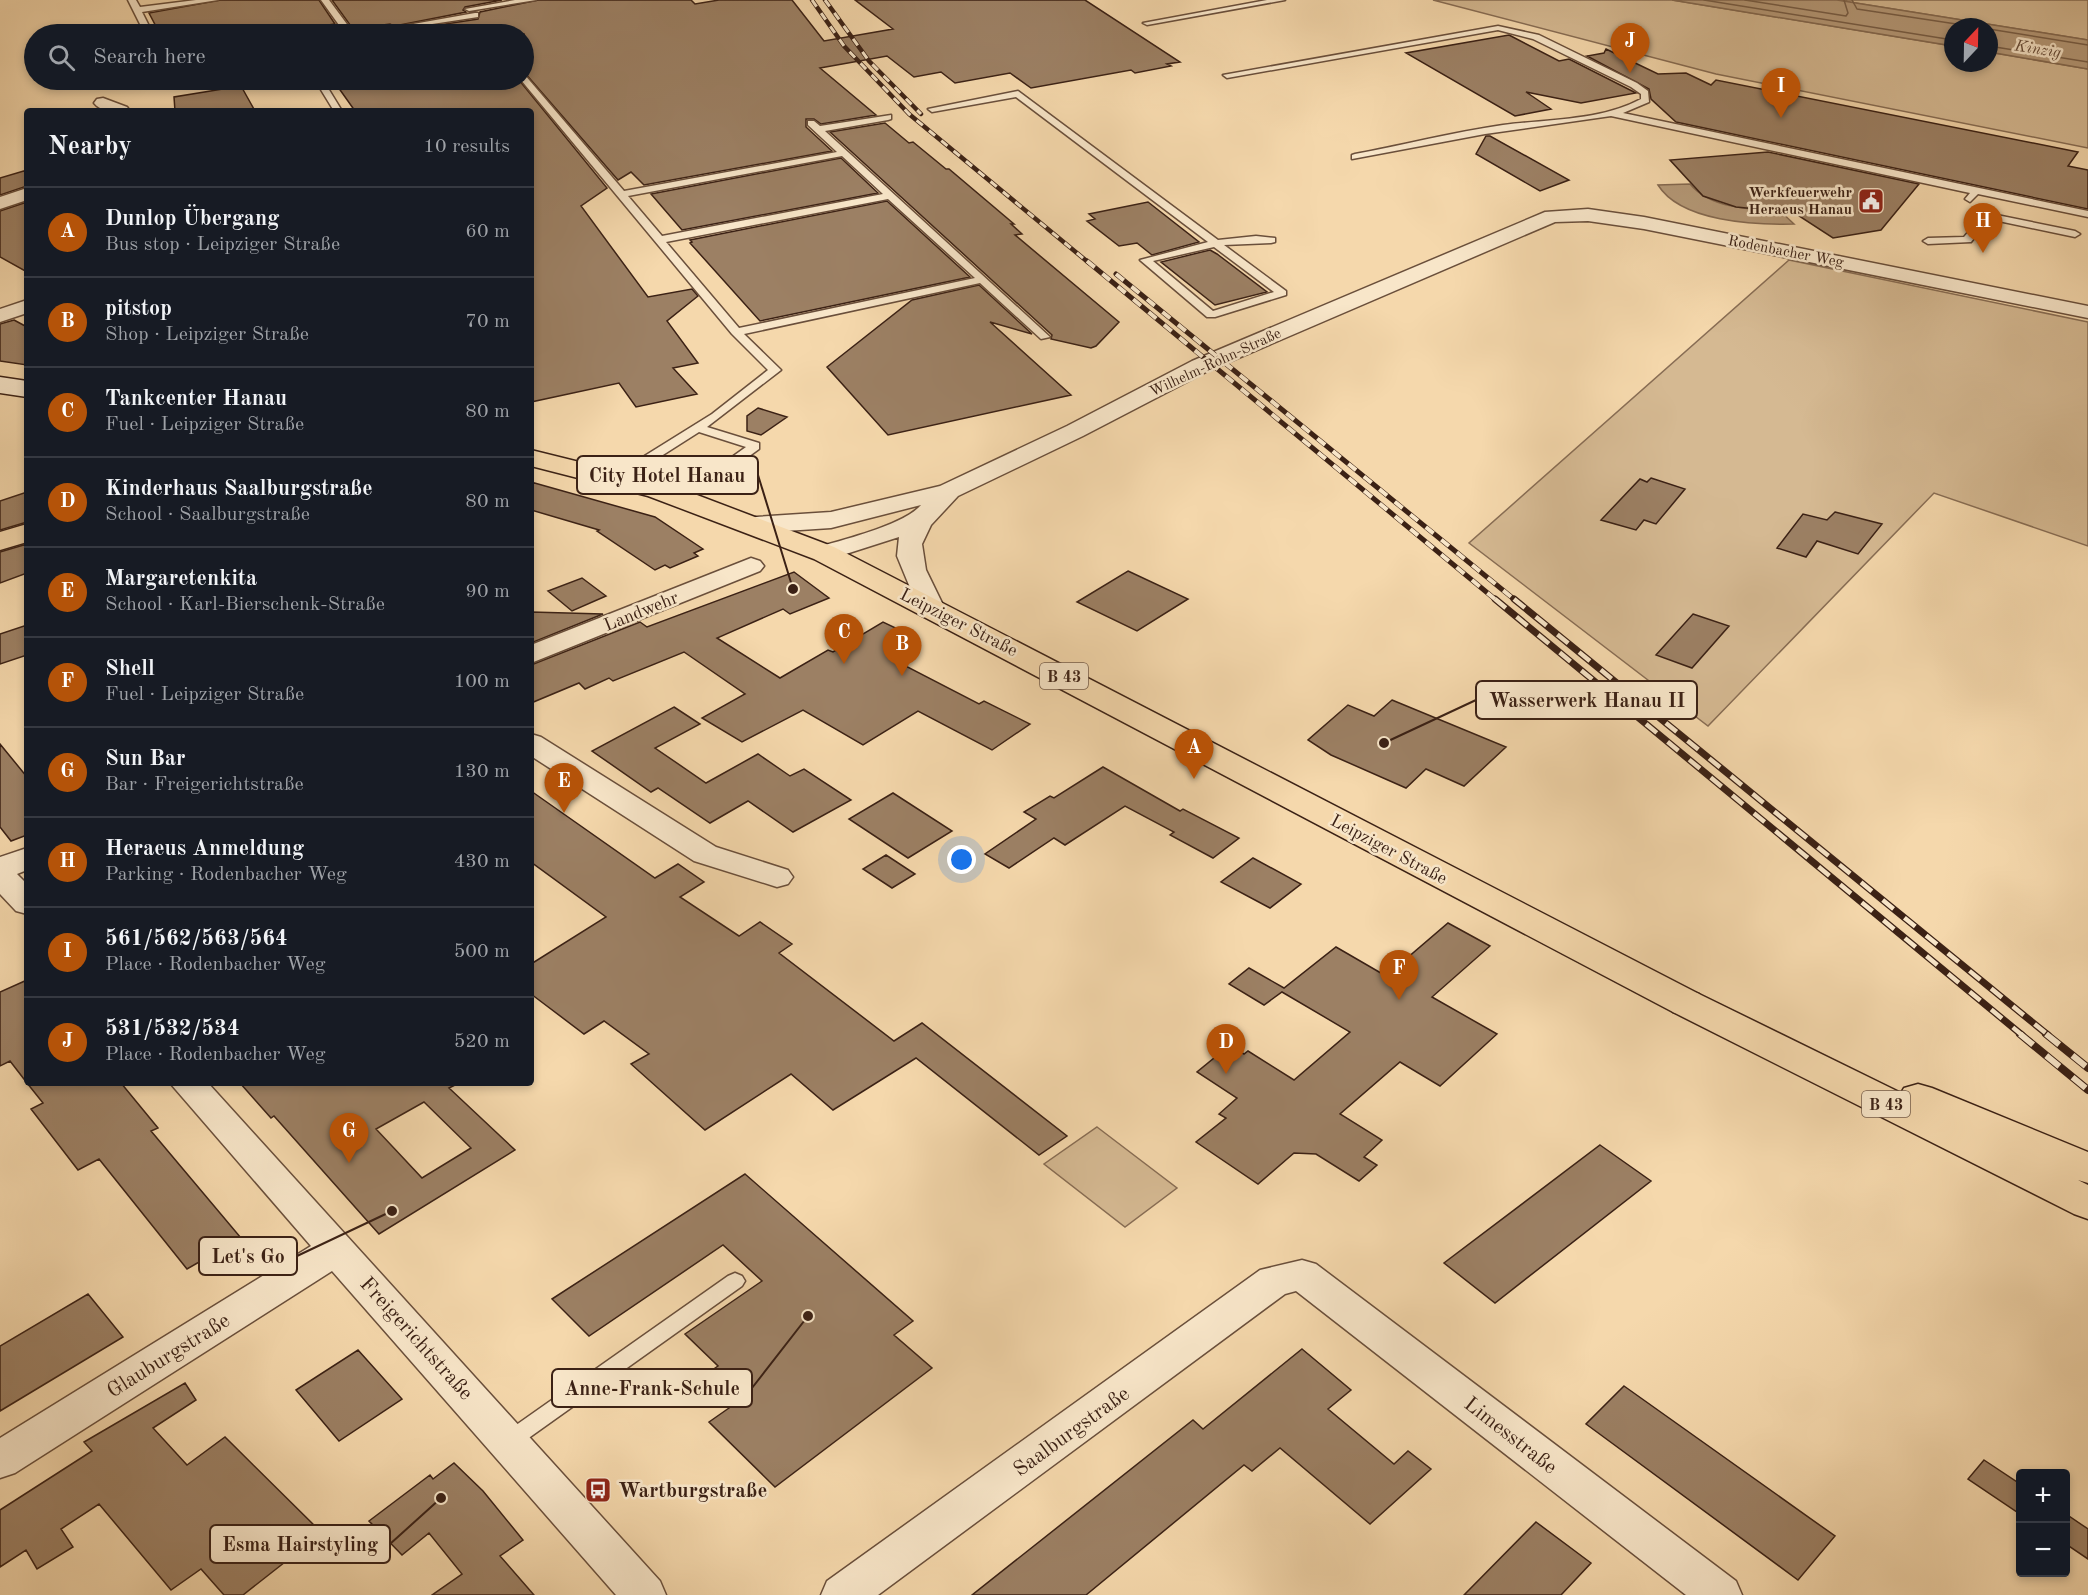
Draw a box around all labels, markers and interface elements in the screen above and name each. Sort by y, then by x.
north arrow [1944,18,1998,72]
pin: J [1610,23,1650,73]
search box [24,24,534,90]
water label: Kinzig [2012,38,2062,62]
icon: search [45,41,78,74]
text: Search here [93,46,206,68]
pin: I [1762,68,1800,118]
text: Nearby [48,134,132,160]
text: 10 results [423,137,510,157]
place label: Werkfeuerwehr Heraeus Hanau [1748,186,1852,218]
public building icon: Werkfeuerwehr Heraeus Hanau [1856,186,1886,216]
pin: H [1964,204,2002,253]
text: Dunlop Übergang [105,208,279,230]
text: A [60,222,75,242]
text: 60 m [465,222,510,242]
street label: Rodenbacher Weg [1727,234,1845,271]
text: Bus stop · Leipziger Straße [105,235,340,255]
text: pitstop [105,298,172,320]
text: B [60,312,75,332]
text: 70 m [465,312,510,332]
text: Shop · Leipziger Straße [105,325,309,345]
street label: Wilhelm-Rohn-Straße [1148,326,1284,400]
text: Tankcenter Hanau [105,388,287,410]
text: C [61,402,74,422]
text: 80 m [465,402,510,422]
text: Fuel · Leipziger Straße [105,415,304,435]
callout: City Hotel Hanau [577,456,758,494]
text: City Hotel Hanau [589,467,745,487]
text: Kinderhaus Saalburgstraße [105,478,373,500]
text: D [60,492,75,512]
text: 80 m [465,492,510,512]
text: School · Saalburgstraße [105,505,310,525]
text: Margaretenkita [105,568,257,590]
text: E [61,582,74,602]
text: 90 m [465,582,510,602]
street label: Leipziger Straße [897,586,1020,660]
street label: Landwehr [602,589,682,635]
text: School · Karl-Bierschenk-Straße [105,595,385,615]
pin: C [824,614,864,664]
pin: B [882,626,922,676]
text: Shell [105,658,155,680]
road number: B 43 [1040,663,1088,689]
text: F [61,672,74,692]
text: 100 m [454,672,510,692]
callout: Wasserwerk Hanau II [1476,681,1697,719]
text: Fuel · Leipziger Straße [105,685,304,705]
text: Wasserwerk Hanau II [1489,692,1685,712]
pin: A [1174,730,1214,779]
text: Sun Bar [105,748,185,770]
text: G [60,762,75,782]
text: 130 m [454,762,510,782]
pin: E [544,764,584,813]
text: Bar · Freigerichtstraße [105,775,304,795]
street label: Leipziger Straße [1327,812,1450,888]
text: Heraeus Anmeldung [105,838,304,860]
your location [947,845,976,874]
text: H [59,852,76,872]
text: 430 m [454,852,510,872]
text: Parking · Rodenbacher Weg [105,865,347,885]
text: 561/562/563/564 [105,928,288,950]
text: I [63,942,72,962]
text: 500 m [454,942,510,962]
pin: F [1380,950,1418,1000]
text: Place · Rodenbacher Weg [105,955,325,975]
text: 531/532/534 [105,1018,240,1040]
pin: D [1206,1024,1246,1074]
text: J [62,1032,73,1052]
text: 520 m [454,1032,510,1052]
text: Place · Rodenbacher Weg [105,1045,325,1065]
road number: B 43 [1862,1091,1910,1117]
pin: G [330,1114,368,1163]
callout: Let's Go [199,1237,297,1275]
text: Let's Go [211,1248,285,1268]
street label: Freigerichtstraße [355,1273,476,1405]
street label: Glauburgstraße [104,1310,234,1402]
callout: Anne-Frank-Schule [552,1369,752,1407]
text: Anne-Frank-Schule [564,1380,740,1400]
street label: Saalburgstraße [1010,1383,1134,1481]
street label: Limesstraße [1460,1394,1560,1479]
map controls [2016,1469,2070,1577]
button: + [2016,1469,2070,1523]
bus stop icon: Wartburgstraße [583,1475,613,1505]
place label: Wartburgstraße [618,1481,767,1502]
button: − [2016,1523,2070,1577]
callout: Esma Hairstyling [210,1525,390,1563]
text: Esma Hairstyling [222,1536,378,1556]

